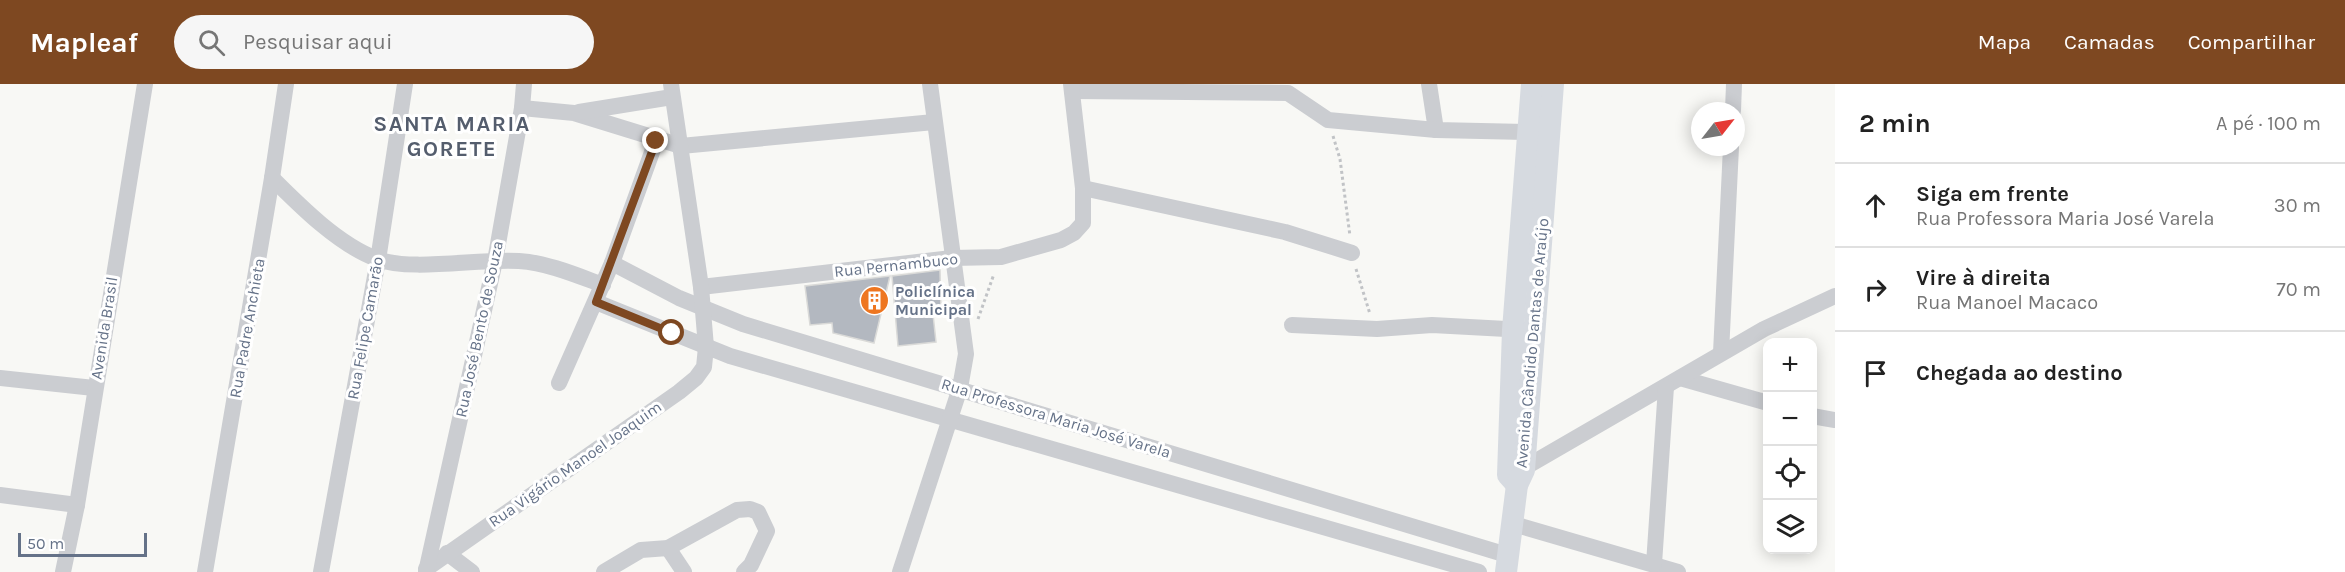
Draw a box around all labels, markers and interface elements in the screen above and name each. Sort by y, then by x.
search box [174,15,594,69]
text: Mapleaf [30,26,138,59]
icon: search [195,26,228,59]
text: Pesquisar aqui [243,29,392,55]
text: Mapa [1978,30,2031,54]
text: Camadas [2064,30,2155,54]
text: Compartilhar [2188,30,2315,54]
north arrow [1691,102,1745,156]
text: 2 min [1859,108,1931,139]
district label: SANTA MARIA GORETE [373,111,531,162]
text: A pé · 100 m [2216,112,2321,135]
route end [642,127,668,153]
text: Siga em frente [1916,181,2069,207]
icon: ahead [1859,189,1892,222]
text: 30 m [2274,194,2321,217]
text: Rua Professora Maria José Varela [1916,207,2215,230]
street label: Avenida Cândido Dantas de Araújo [1512,217,1552,469]
street label: Rua José Bento de Souza [451,239,507,419]
street label: Rua Pernambuco [833,249,959,281]
street label: Rua Felipe Camarão [343,255,387,401]
street label: Rua Padre Anchieta [225,257,269,399]
text: Vire à direita [1916,265,2051,291]
icon: right [1859,273,1892,306]
street label: Avenida Brasil [86,275,122,381]
text: 70 m [2276,278,2321,301]
place label: Policlínica Municipal [895,282,975,319]
building icon: Policlínica Municipal [858,284,890,316]
text: Rua Manoel Macaco [1916,291,2098,314]
route start [658,319,684,345]
map controls [1763,338,1817,554]
button: + [1763,338,1817,392]
icon: arrive [1859,357,1892,390]
text: Chegada ao destino [1916,360,2123,386]
street label: Rua Professora Maria José Varela [939,374,1173,462]
button: − [1763,392,1817,446]
street label: Rua Vigário Manoel Joaquim [485,397,665,531]
button: locate [1763,446,1817,500]
button: layers [1763,500,1817,554]
scale bar [18,530,147,558]
text: 50 m [27,534,64,553]

